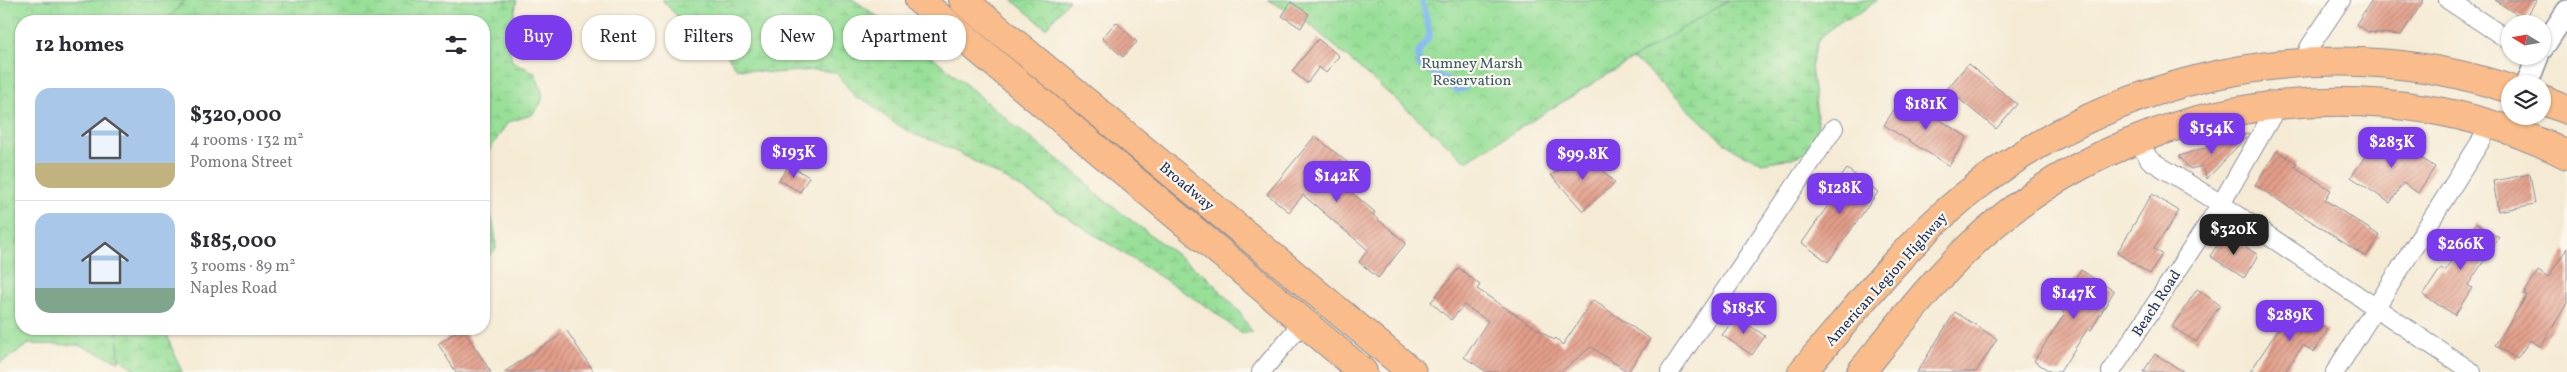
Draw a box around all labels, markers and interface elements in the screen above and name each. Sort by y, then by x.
chip: Buy [505,15,572,60]
chip: Rent [582,15,655,60]
chip: Filters [665,15,751,60]
chip: New [761,15,833,60]
chip: Apartment [843,15,966,60]
north arrow [2501,15,2551,65]
map controls [2501,15,2551,125]
text: 12 homes [35,31,124,60]
icon: filters [442,31,470,59]
park label: Rumney Marsh Reservation [1421,54,1523,92]
button: layers [2501,75,2551,125]
pin: $181K [1891,88,1961,131]
text: $181K [1905,94,1947,116]
text: $320,000 [190,101,281,130]
icon: home [75,108,135,168]
pin: $154K [2177,112,2247,155]
text: $154K [2190,118,2234,140]
pin: $283K [2357,126,2427,169]
text: 4 rooms · 132 m² [190,130,303,152]
text: $283K [2369,132,2415,154]
pin: $193K [759,136,829,179]
pin: $99.8K [1542,138,1624,181]
text: $193K [772,142,816,164]
text: $99.8K [1557,144,1609,166]
text: Pomona Street [190,152,293,174]
street label: Broadway [1154,158,1218,216]
pin: $142K [1302,160,1372,203]
text: $142K [1315,166,1359,188]
pin: $128K [1805,172,1875,215]
text: $128K [1818,178,1862,200]
street label: American Legion Highway [1821,208,1953,352]
pin: $320K [2199,214,2269,256]
text: $320K [2211,219,2257,241]
text: $185,000 [190,227,277,256]
pin: $266K [2426,228,2496,271]
icon: home [75,233,135,293]
text: $266K [2438,234,2484,256]
text: 3 rooms · 89 m² [190,256,295,278]
street label: Beach Road [2128,266,2187,341]
text: Naples Road [190,278,277,300]
pin: $147K [2039,278,2109,320]
text: $147K [2052,283,2096,305]
pin: $185K [1709,292,1779,335]
text: $185K [1722,298,1766,320]
pin: $289K [2255,300,2325,342]
text: $289K [2267,305,2313,327]

